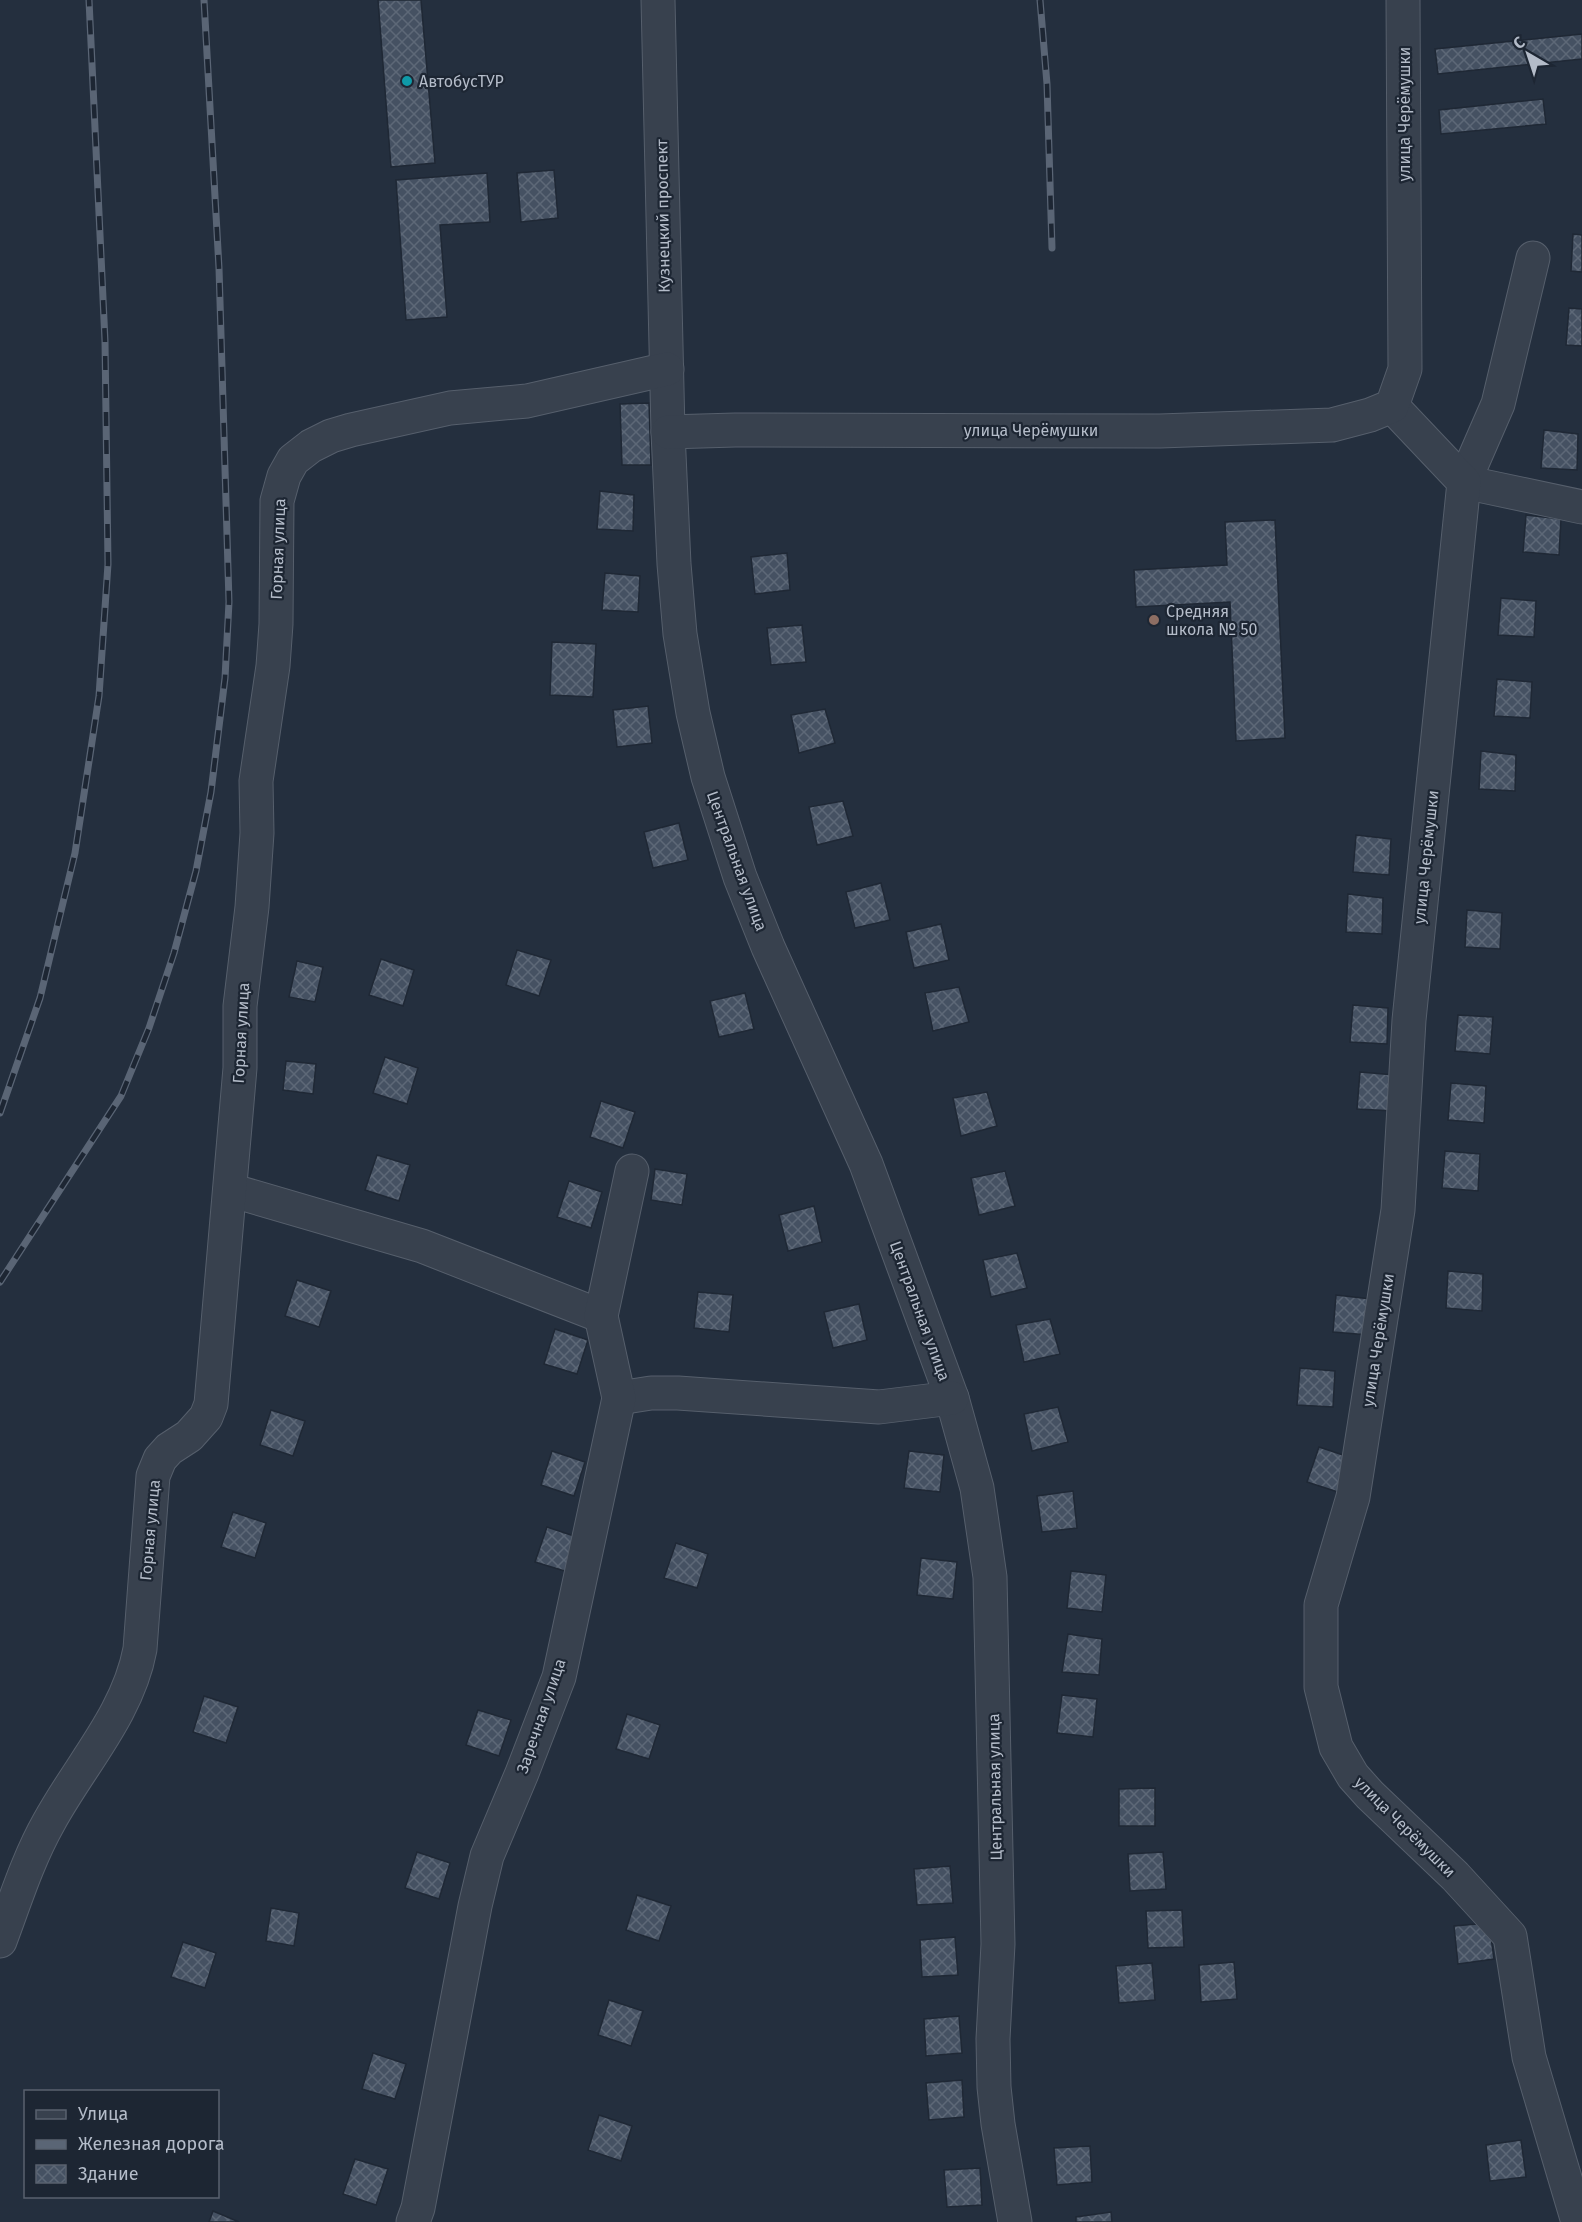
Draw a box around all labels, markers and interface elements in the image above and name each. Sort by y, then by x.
north arrow [1498,24,1558,84]
text: С [1509,32,1529,53]
street label: улица Черёмушки [1395,47,1414,181]
place label: АвтобусТУР [419,72,504,91]
marker: АвтобусТУР [400,74,414,88]
street label: Кузнецкий проспект [652,138,674,293]
street label: улица Черёмушки [964,421,1098,440]
street label: Горная улица [267,498,289,600]
place label: Средняя школа № 50 [1166,602,1257,639]
marker: Средняя школа № 50 [1147,613,1161,627]
street label: Центральная улица [703,788,771,934]
street label: улица Черёмушки [1410,789,1442,925]
street label: Горная улица [229,982,253,1084]
street label: Центральная улица [886,1238,954,1384]
street label: улица Черёмушки [1358,1272,1398,1408]
street label: Горная улица [136,1479,164,1581]
street label: Заречная улица [512,1656,570,1776]
street label: Центральная улица [984,1713,1006,1861]
street label: улица Черёмушки [1351,1773,1459,1881]
legend [24,2090,219,2198]
text: Улица [78,2103,128,2125]
text: Железная дорога [78,2133,225,2155]
text: Здание [78,2163,139,2185]

